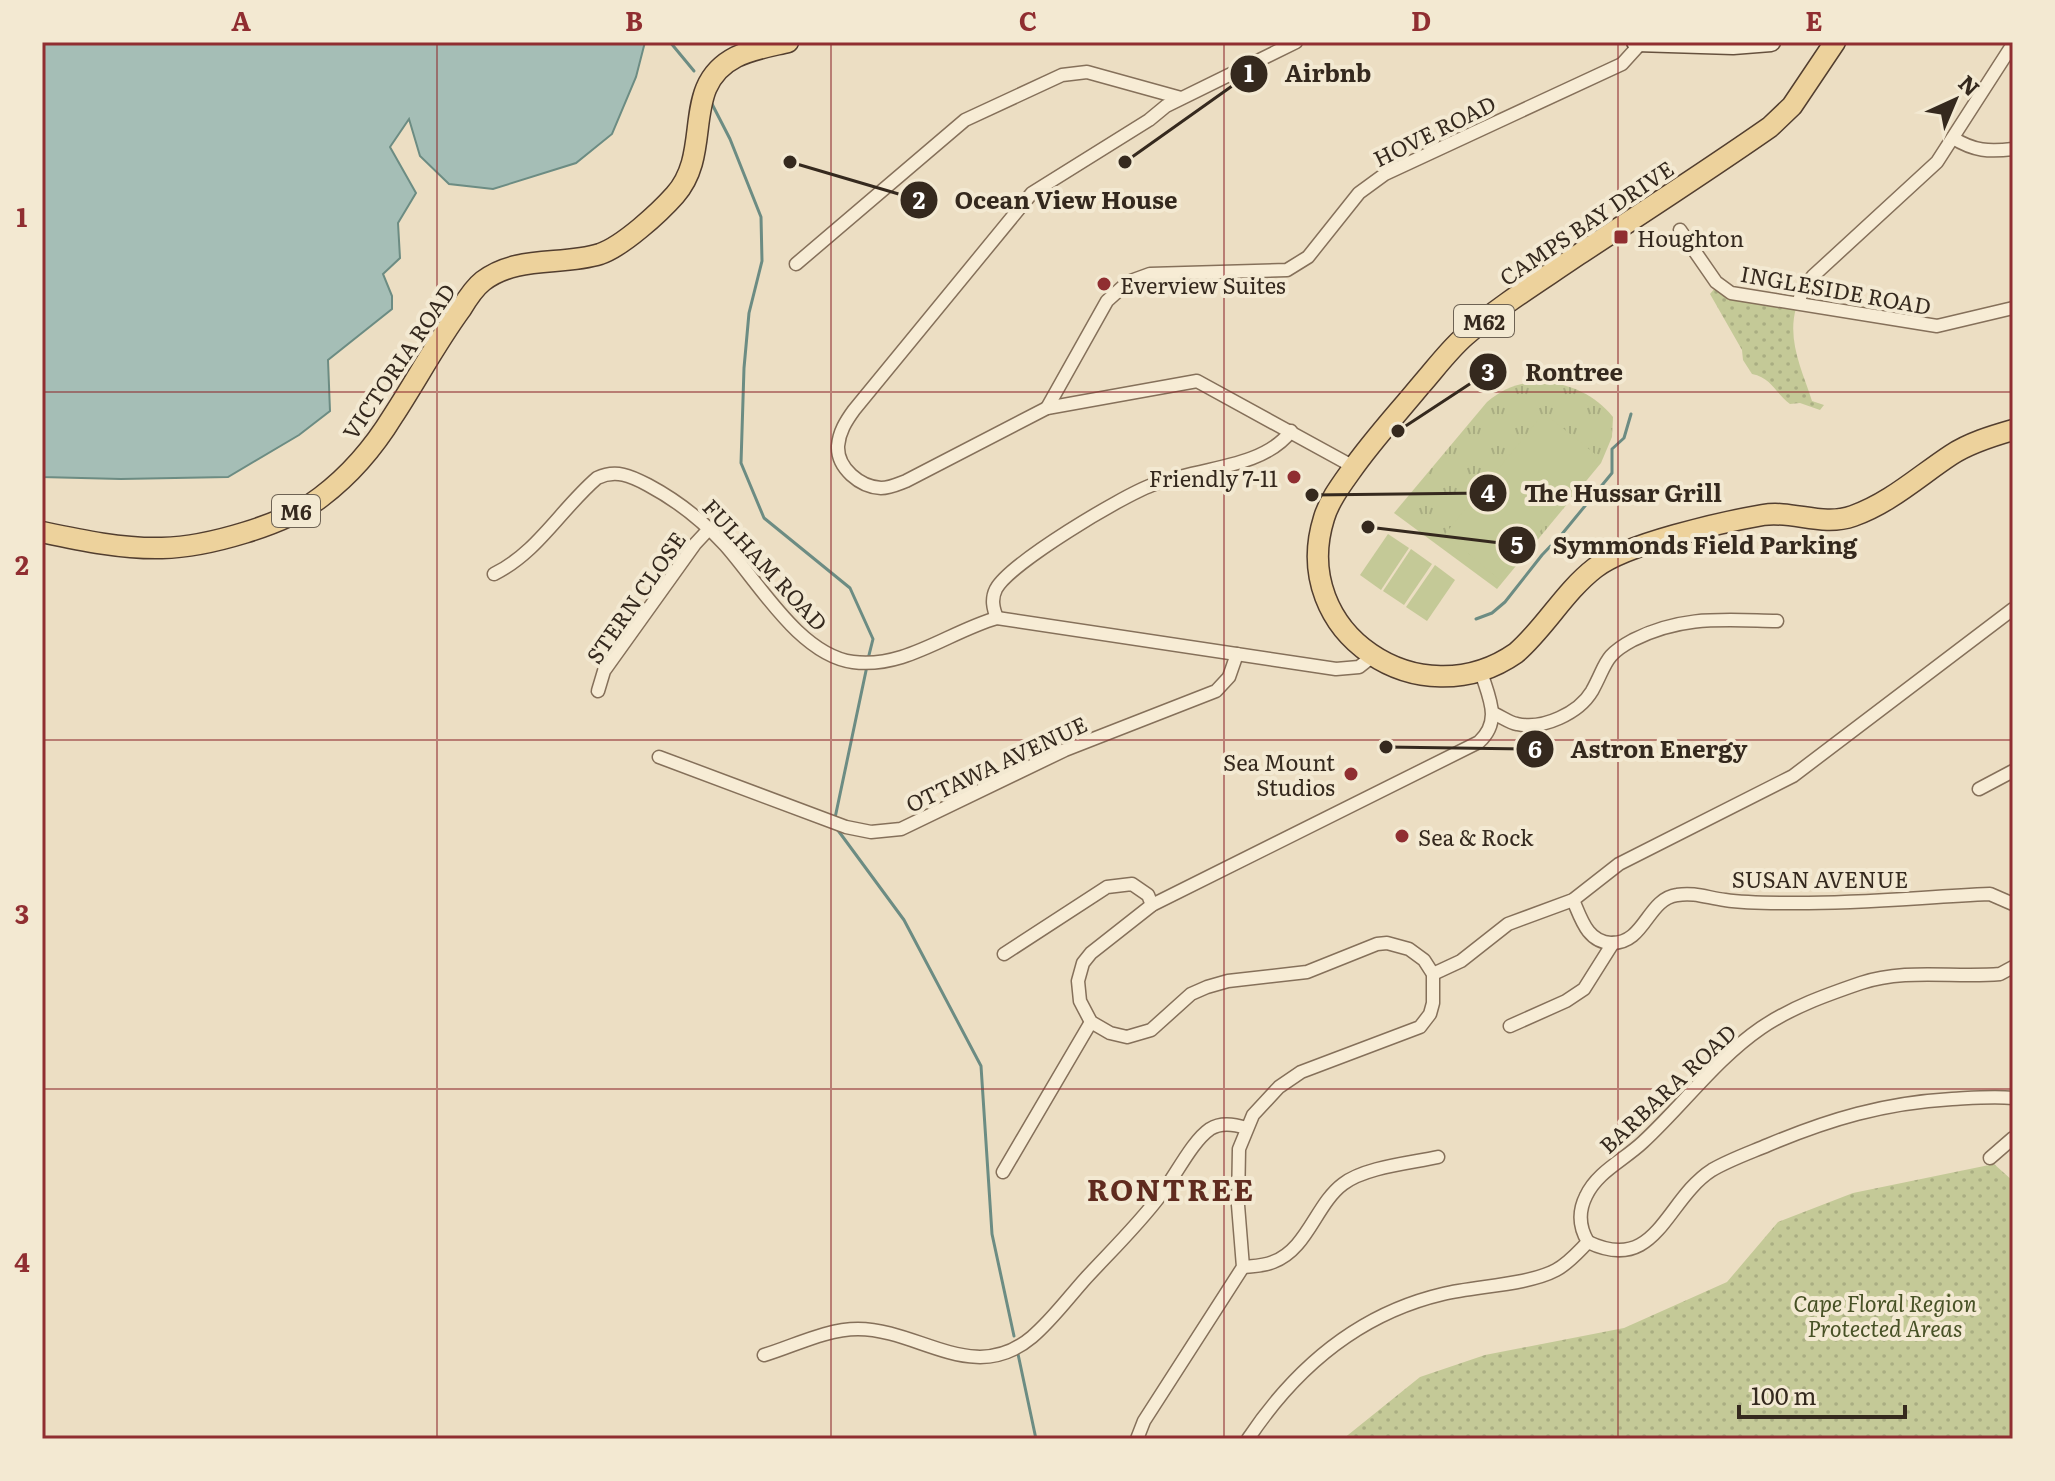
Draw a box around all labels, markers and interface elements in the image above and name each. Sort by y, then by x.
text: A [231,0,251,39]
text: B [625,0,643,39]
text: C [1019,0,1037,39]
text: D [1411,0,1431,39]
text: E [1805,0,1823,39]
callout: Airbnb [1229,50,1388,98]
text: 1 [1244,54,1254,89]
text: Airbnb [1285,54,1371,89]
north arrow [1915,60,1995,140]
text: N [1952,66,1988,103]
street label: HOVE ROAD [1367,86,1501,174]
street label: CAMPS BAY DRIVE [1492,151,1680,293]
callout: Ocean View House [899,176,1194,224]
text: 2 [913,181,926,216]
text: Ocean View House [954,181,1178,216]
text: 1 [17,196,28,235]
place label: Houghton [1637,221,1744,254]
marker: Houghton [1612,228,1630,246]
street label: INGLESIDE ROAD [1738,256,1934,322]
place label: Everview Suites [1120,268,1286,301]
marker: Everview Suites [1095,275,1113,293]
street label: VICTORIA ROAD [333,276,463,446]
road number: M62 [1454,305,1514,337]
callout: Rontree [1468,348,1639,396]
text: 3 [1481,353,1495,388]
text: Rontree [1525,353,1623,388]
place label: Friendly 7-11 [1149,461,1278,494]
marker: Friendly 7-11 [1285,468,1303,486]
callout: The Hussar Grill [1468,469,1738,517]
text: 4 [1481,474,1496,509]
text: The Hussar Grill [1524,474,1722,509]
street label: FULHAM ROAD [696,491,836,637]
road number: M6 [272,495,320,527]
callout: Symmonds Field Parking [1497,521,1873,569]
street label: STERN CLOSE [577,524,693,670]
text: 5 [1510,526,1524,561]
text: Symmonds Field Parking [1553,526,1858,561]
text: 2 [15,544,29,583]
street label: OTTAWA AVENUE [900,706,1092,820]
callout: Astron Energy [1515,725,1764,773]
text: 6 [1528,730,1542,765]
text: Astron Energy [1570,730,1748,765]
place label: Sea Mount Studios [1223,745,1335,803]
marker: Sea Mount Studios [1342,765,1360,783]
place label: Sea & Rock [1418,820,1534,853]
marker: Sea & Rock [1393,827,1411,845]
street label: SUSAN AVENUE [1732,862,1908,895]
text: 3 [15,893,29,932]
street label: BARBARA ROAD [1591,1016,1743,1160]
district label: RONTREE [1087,1166,1255,1210]
text: 4 [14,1241,30,1280]
park label: Cape Floral Region Protected Areas [1793,1286,1977,1344]
scale bar [1739,1369,1905,1419]
text: 100 m [1751,1377,1817,1412]

